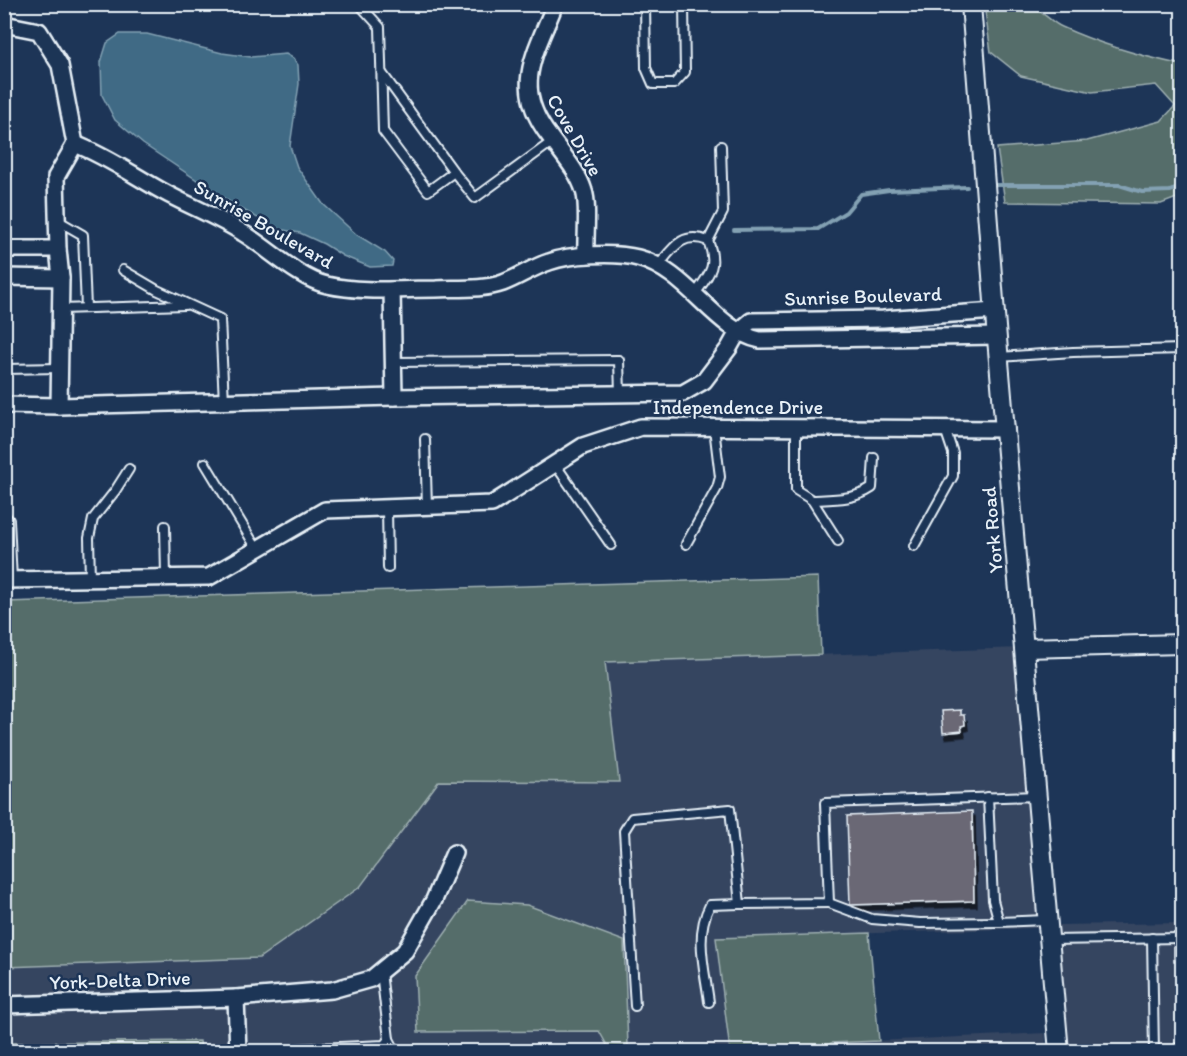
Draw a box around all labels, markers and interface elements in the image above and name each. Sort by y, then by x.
street label: Cove Drive [542,90,608,180]
street label: Sunrise Boulevard [190,174,338,274]
street label: Sunrise Boulevard [784,281,942,311]
street label: Independence Drive [653,395,823,419]
street label: York Road [976,486,1008,574]
street label: York-Delta Drive [49,966,191,994]

